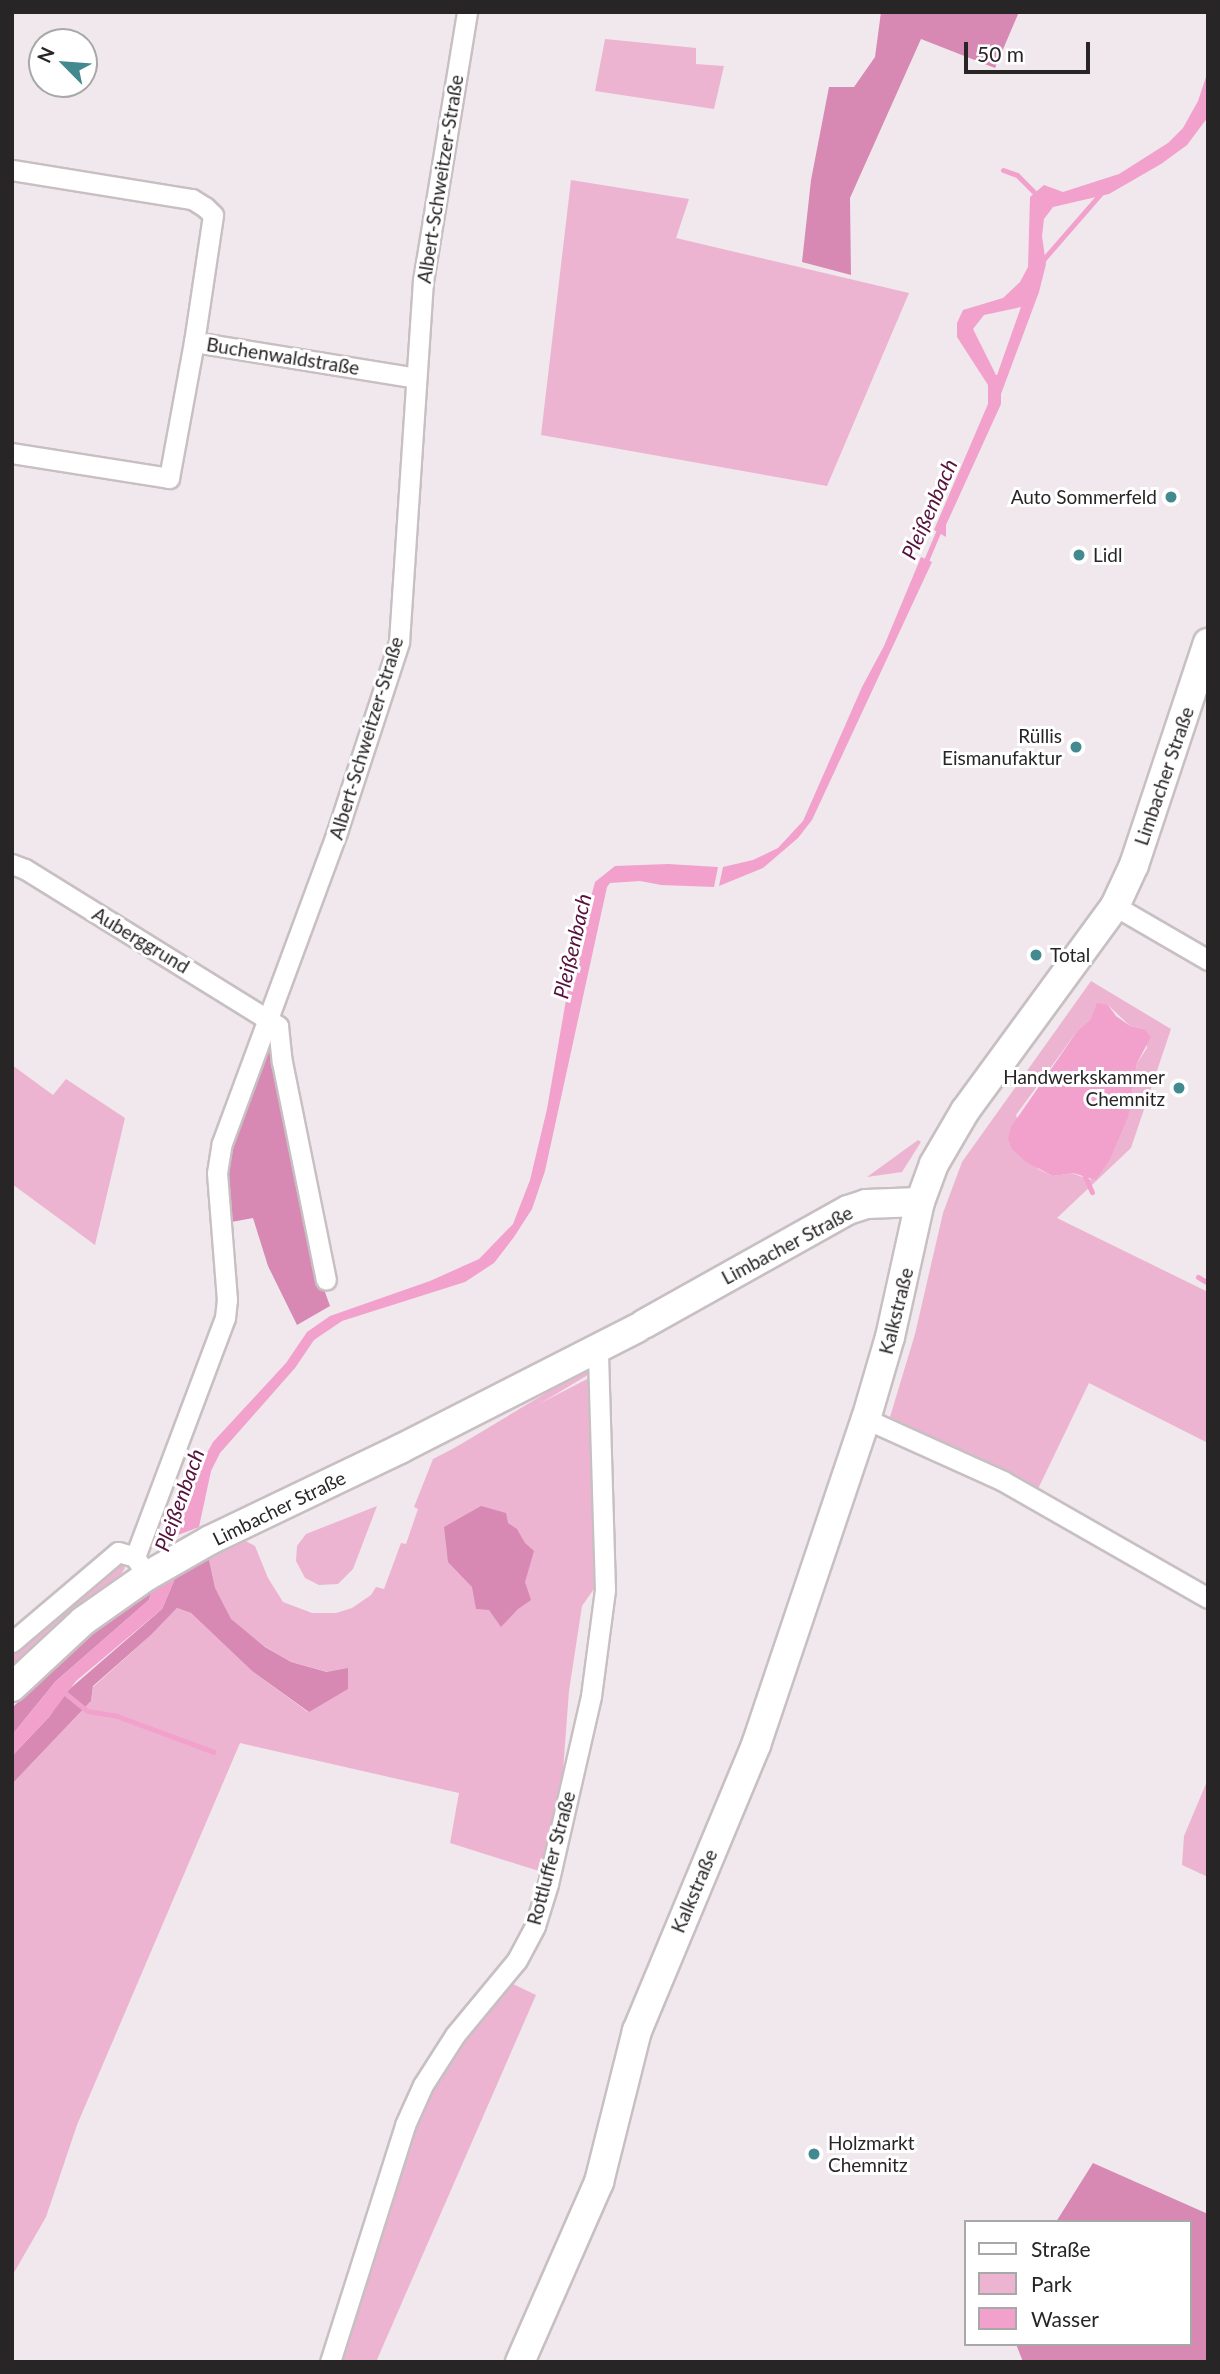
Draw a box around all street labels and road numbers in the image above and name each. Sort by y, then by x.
street label: Albert-Schweitzer-Straße [412,73,468,285]
street label: Buchenwaldstraße [205,333,361,379]
street label: Albert-Schweitzer-Straße [324,634,408,842]
street label: Limbacher Straße [1130,704,1198,848]
street label: Auberggrund [88,902,194,978]
street label: Limbacher Straße [717,1201,857,1289]
street label: Kalkstraße [874,1265,918,1357]
street label: Limbacher Straße [209,1466,349,1550]
street label: Rottluffer Straße [522,1788,580,1928]
street label: Kalkstraße [666,1846,722,1936]

